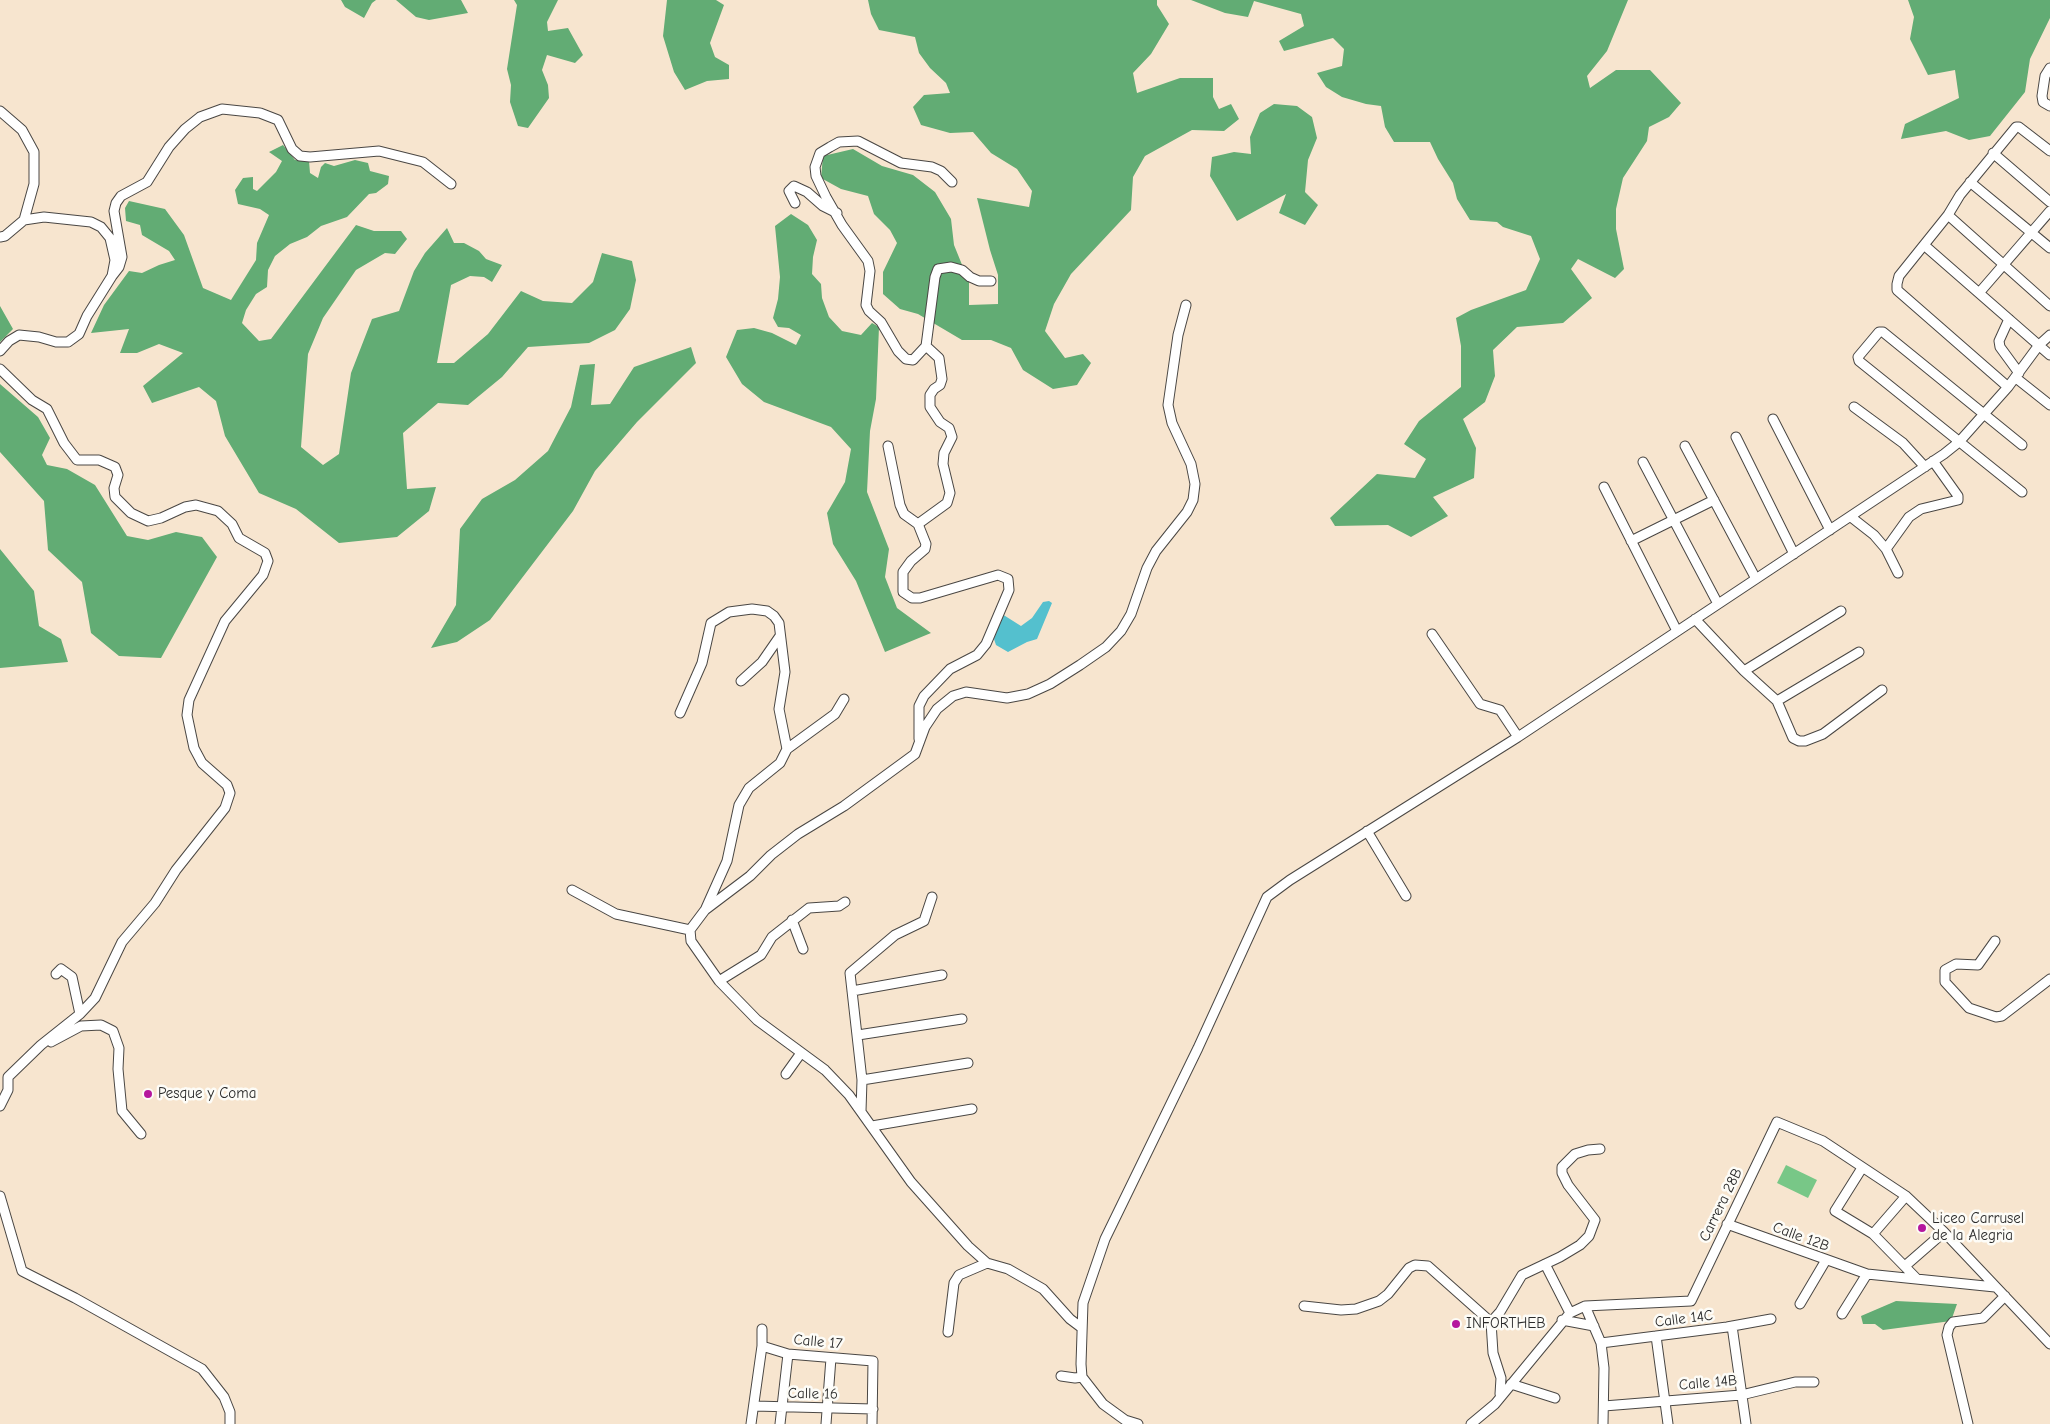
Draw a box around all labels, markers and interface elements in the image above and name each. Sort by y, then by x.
place label: Pesque y Coma [158,1085,256,1103]
marker: Pesque y Coma [142,1088,154,1100]
street label: Carrera 28B [1696,1165,1746,1245]
place label: Liceo Carrusel de la Alegria [1932,1210,2024,1245]
street label: Calle 12B [1770,1218,1832,1256]
marker: Liceo Carrusel de la Alegria [1916,1222,1928,1234]
street label: Calle 14C [1654,1307,1714,1331]
place label: INFORTHEB [1466,1315,1546,1333]
marker: INFORTHEB [1450,1318,1462,1330]
street label: Calle 17 [793,1331,843,1353]
street label: Calle 14B [1678,1371,1738,1395]
street label: Calle 16 [788,1385,838,1403]

